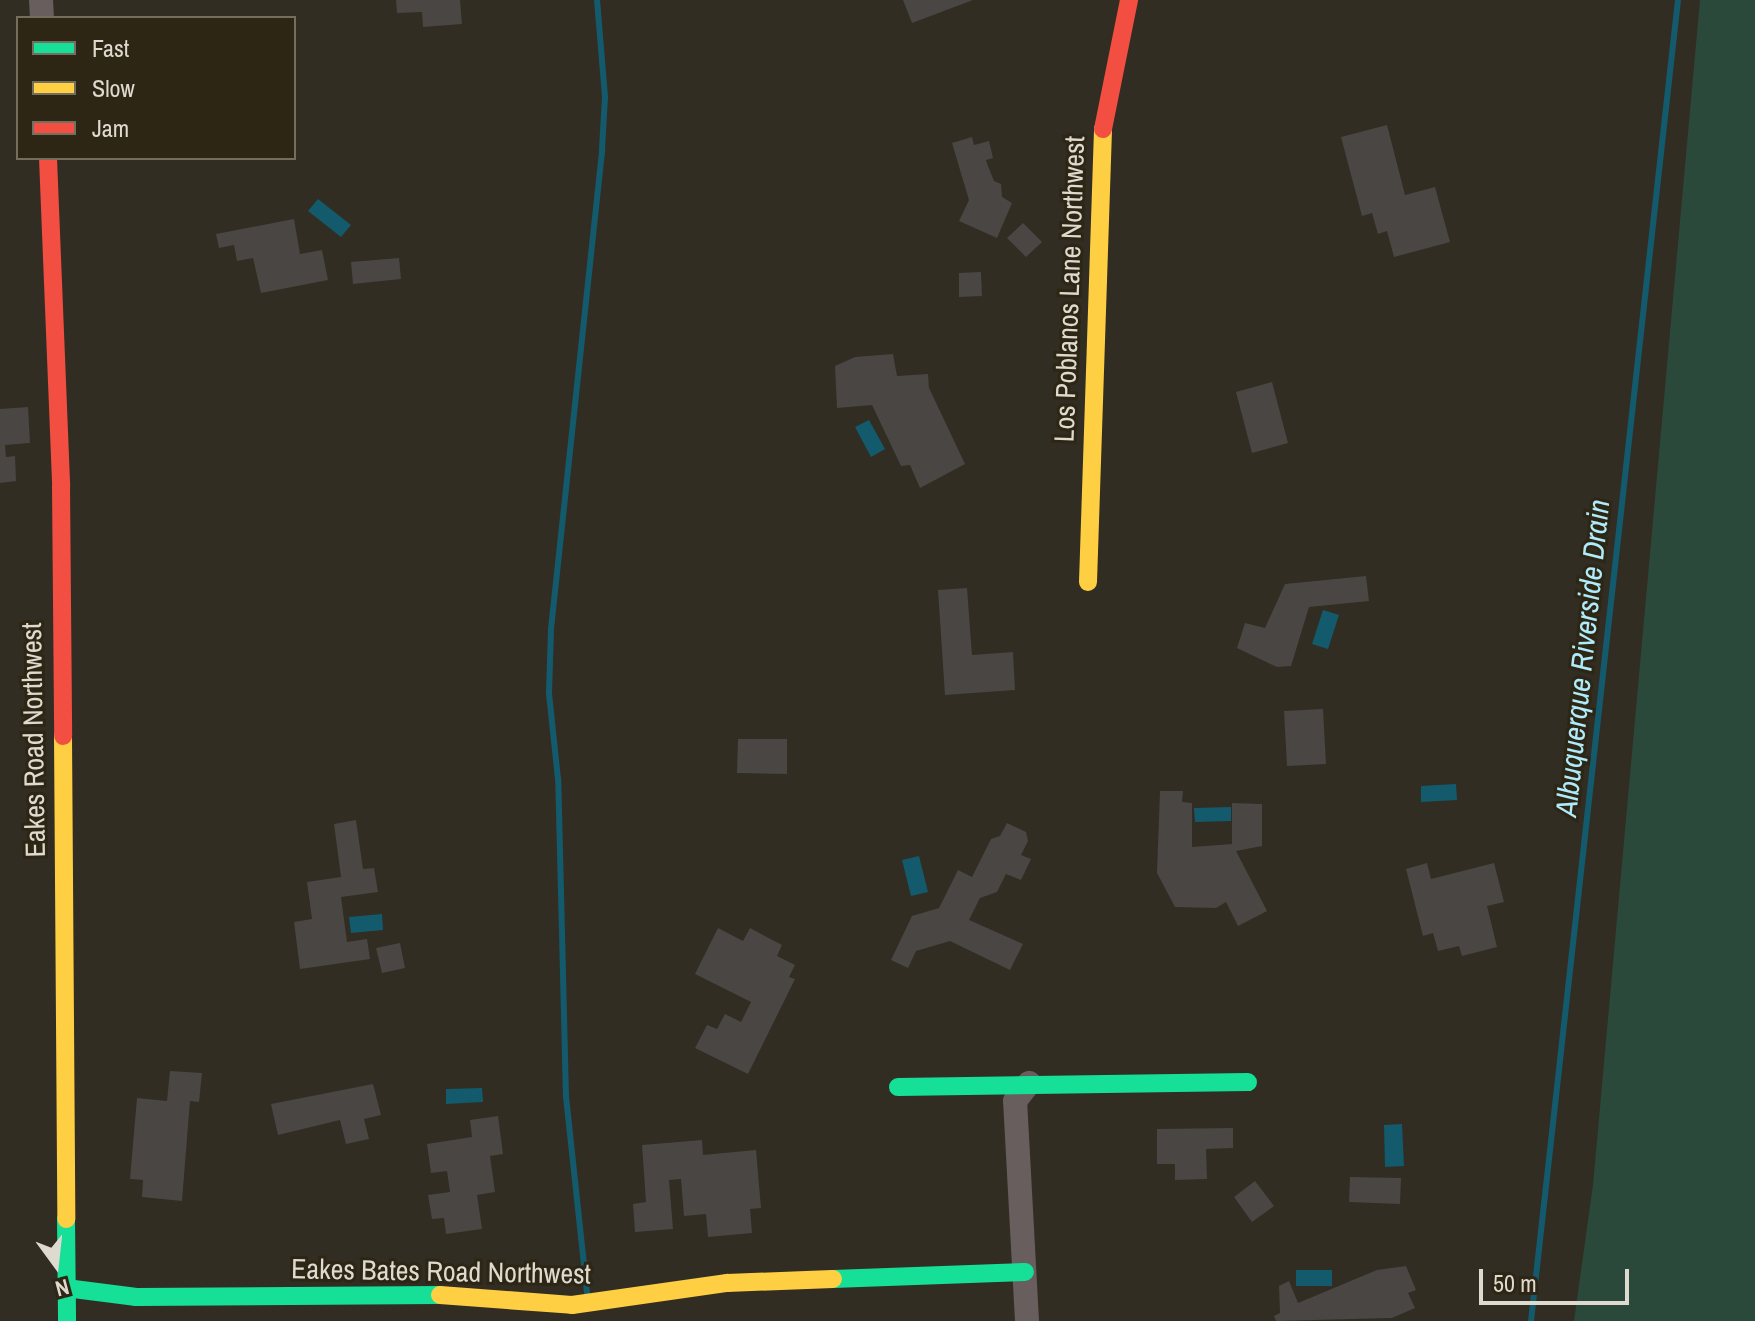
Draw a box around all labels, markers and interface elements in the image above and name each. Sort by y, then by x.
legend [16,16,296,160]
text: Fast [92,32,129,64]
text: Slow [92,72,135,104]
text: Jam [92,112,129,144]
street label: Los Poblanos Lane Northwest [1047,135,1091,443]
water label: Albuquerque Riverside Drain [1547,498,1617,818]
street label: Eakes Road Northwest [14,622,52,858]
north arrow [16,1225,96,1305]
street label: Eakes Bates Road Northwest [291,1252,591,1290]
scale bar [1483,1253,1633,1303]
text: 50 m [1493,1267,1537,1299]
text: N [52,1272,72,1304]

